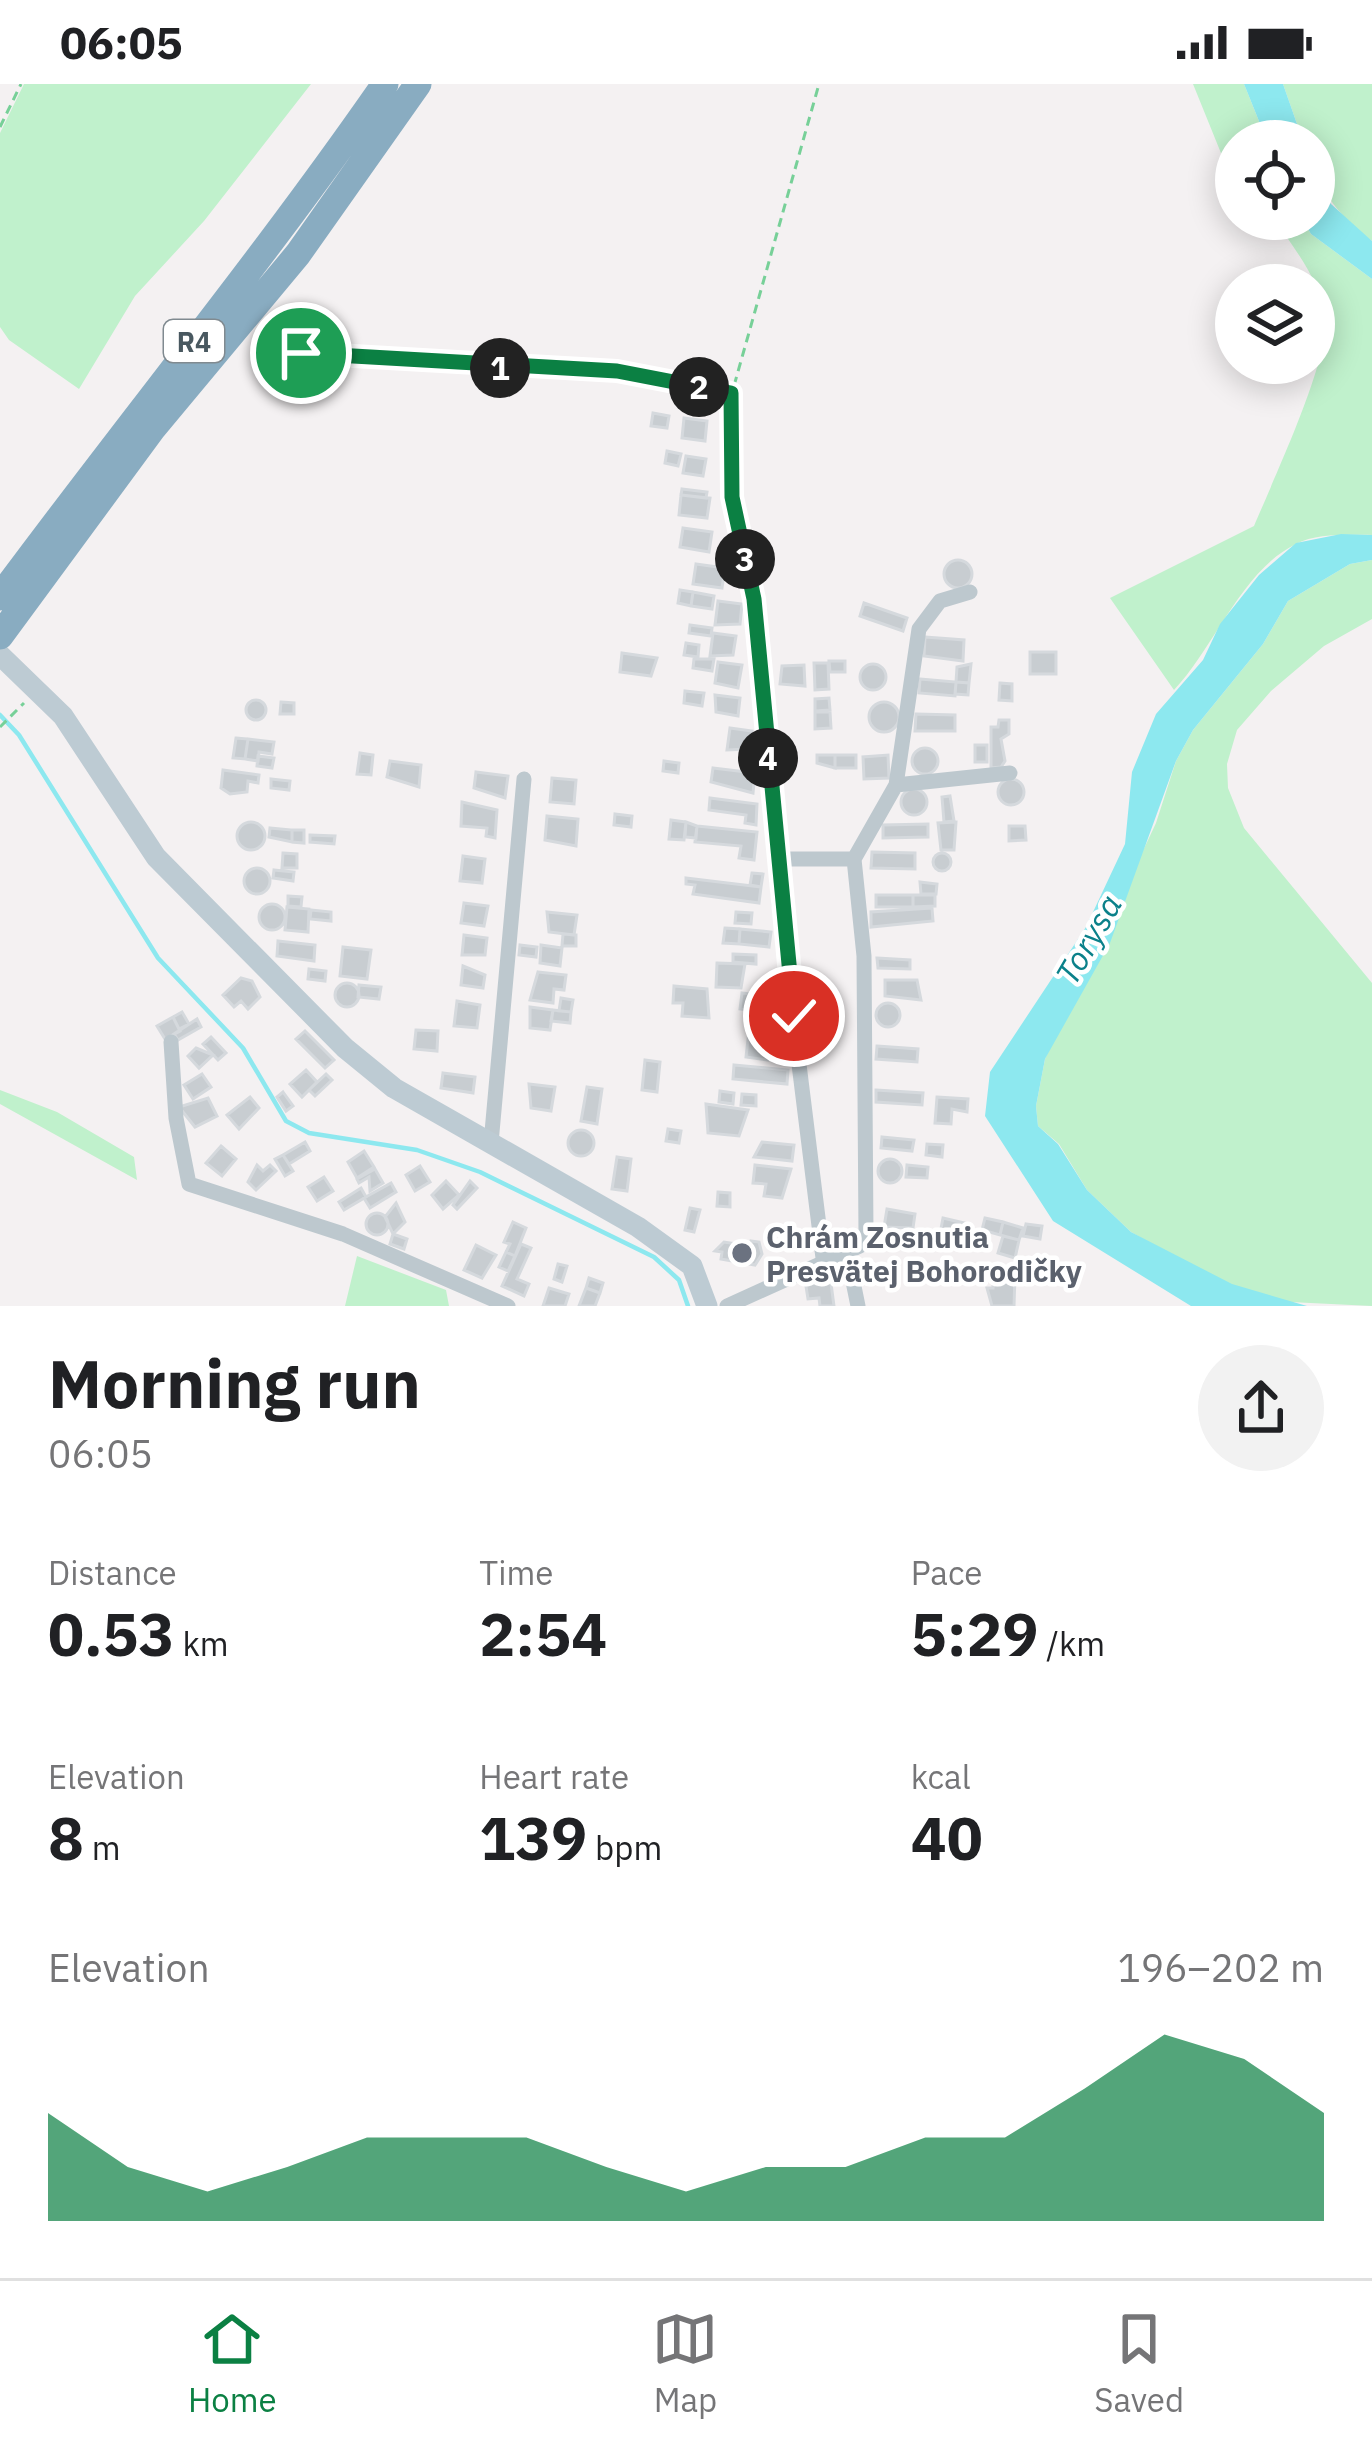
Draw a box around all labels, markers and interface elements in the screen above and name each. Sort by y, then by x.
text: 06:05 [60,13,183,71]
map controls [1215,120,1335,384]
button: locate [1215,120,1335,240]
button: layers [1215,264,1335,384]
pin [250,302,352,404]
road number: R4 [164,320,224,362]
icon: arrive [268,320,334,386]
pin: 1 [470,338,530,398]
text: 1 [490,346,510,389]
pin: 2 [669,357,729,417]
text: 2 [689,365,709,408]
pin: 3 [715,529,775,589]
text: 3 [735,537,755,580]
pin: 4 [738,728,798,788]
text: 4 [758,736,778,779]
water label: Torysa [1045,886,1131,992]
pin [743,965,845,1067]
icon: check [761,983,827,1049]
place label: Chrám Zosnutia Presvätej Bohorodičky [766,1217,1082,1290]
marker: Chrám Zosnutia Presvätej Bohorodičky [729,1240,755,1266]
text: Morning run [48,1340,421,1426]
button: share [1198,1345,1324,1471]
text: 06:05 [48,1428,153,1479]
text: Distance [48,1551,177,1594]
text: Time [479,1551,553,1594]
text: Pace [911,1551,982,1594]
text: 0.53 [48,1594,175,1673]
text: 2:54 [479,1594,607,1673]
text: 5:29 [911,1594,1038,1673]
text: km [175,1622,229,1665]
text: /km [1038,1622,1105,1665]
text: Elevation [48,1755,185,1798]
text: Heart rate [479,1755,629,1798]
text: kcal [911,1755,971,1798]
text: 8 [48,1798,84,1877]
text: 139 [479,1798,587,1877]
text: 40 [911,1798,983,1877]
text: m [84,1826,121,1869]
text: bpm [587,1826,662,1869]
text: Elevation [48,1942,210,1993]
text: 196–202 m [1117,1942,1324,1993]
tab: Home [188,2306,277,2421]
tab: Map [652,2306,718,2421]
tab: Saved [1094,2306,1184,2421]

